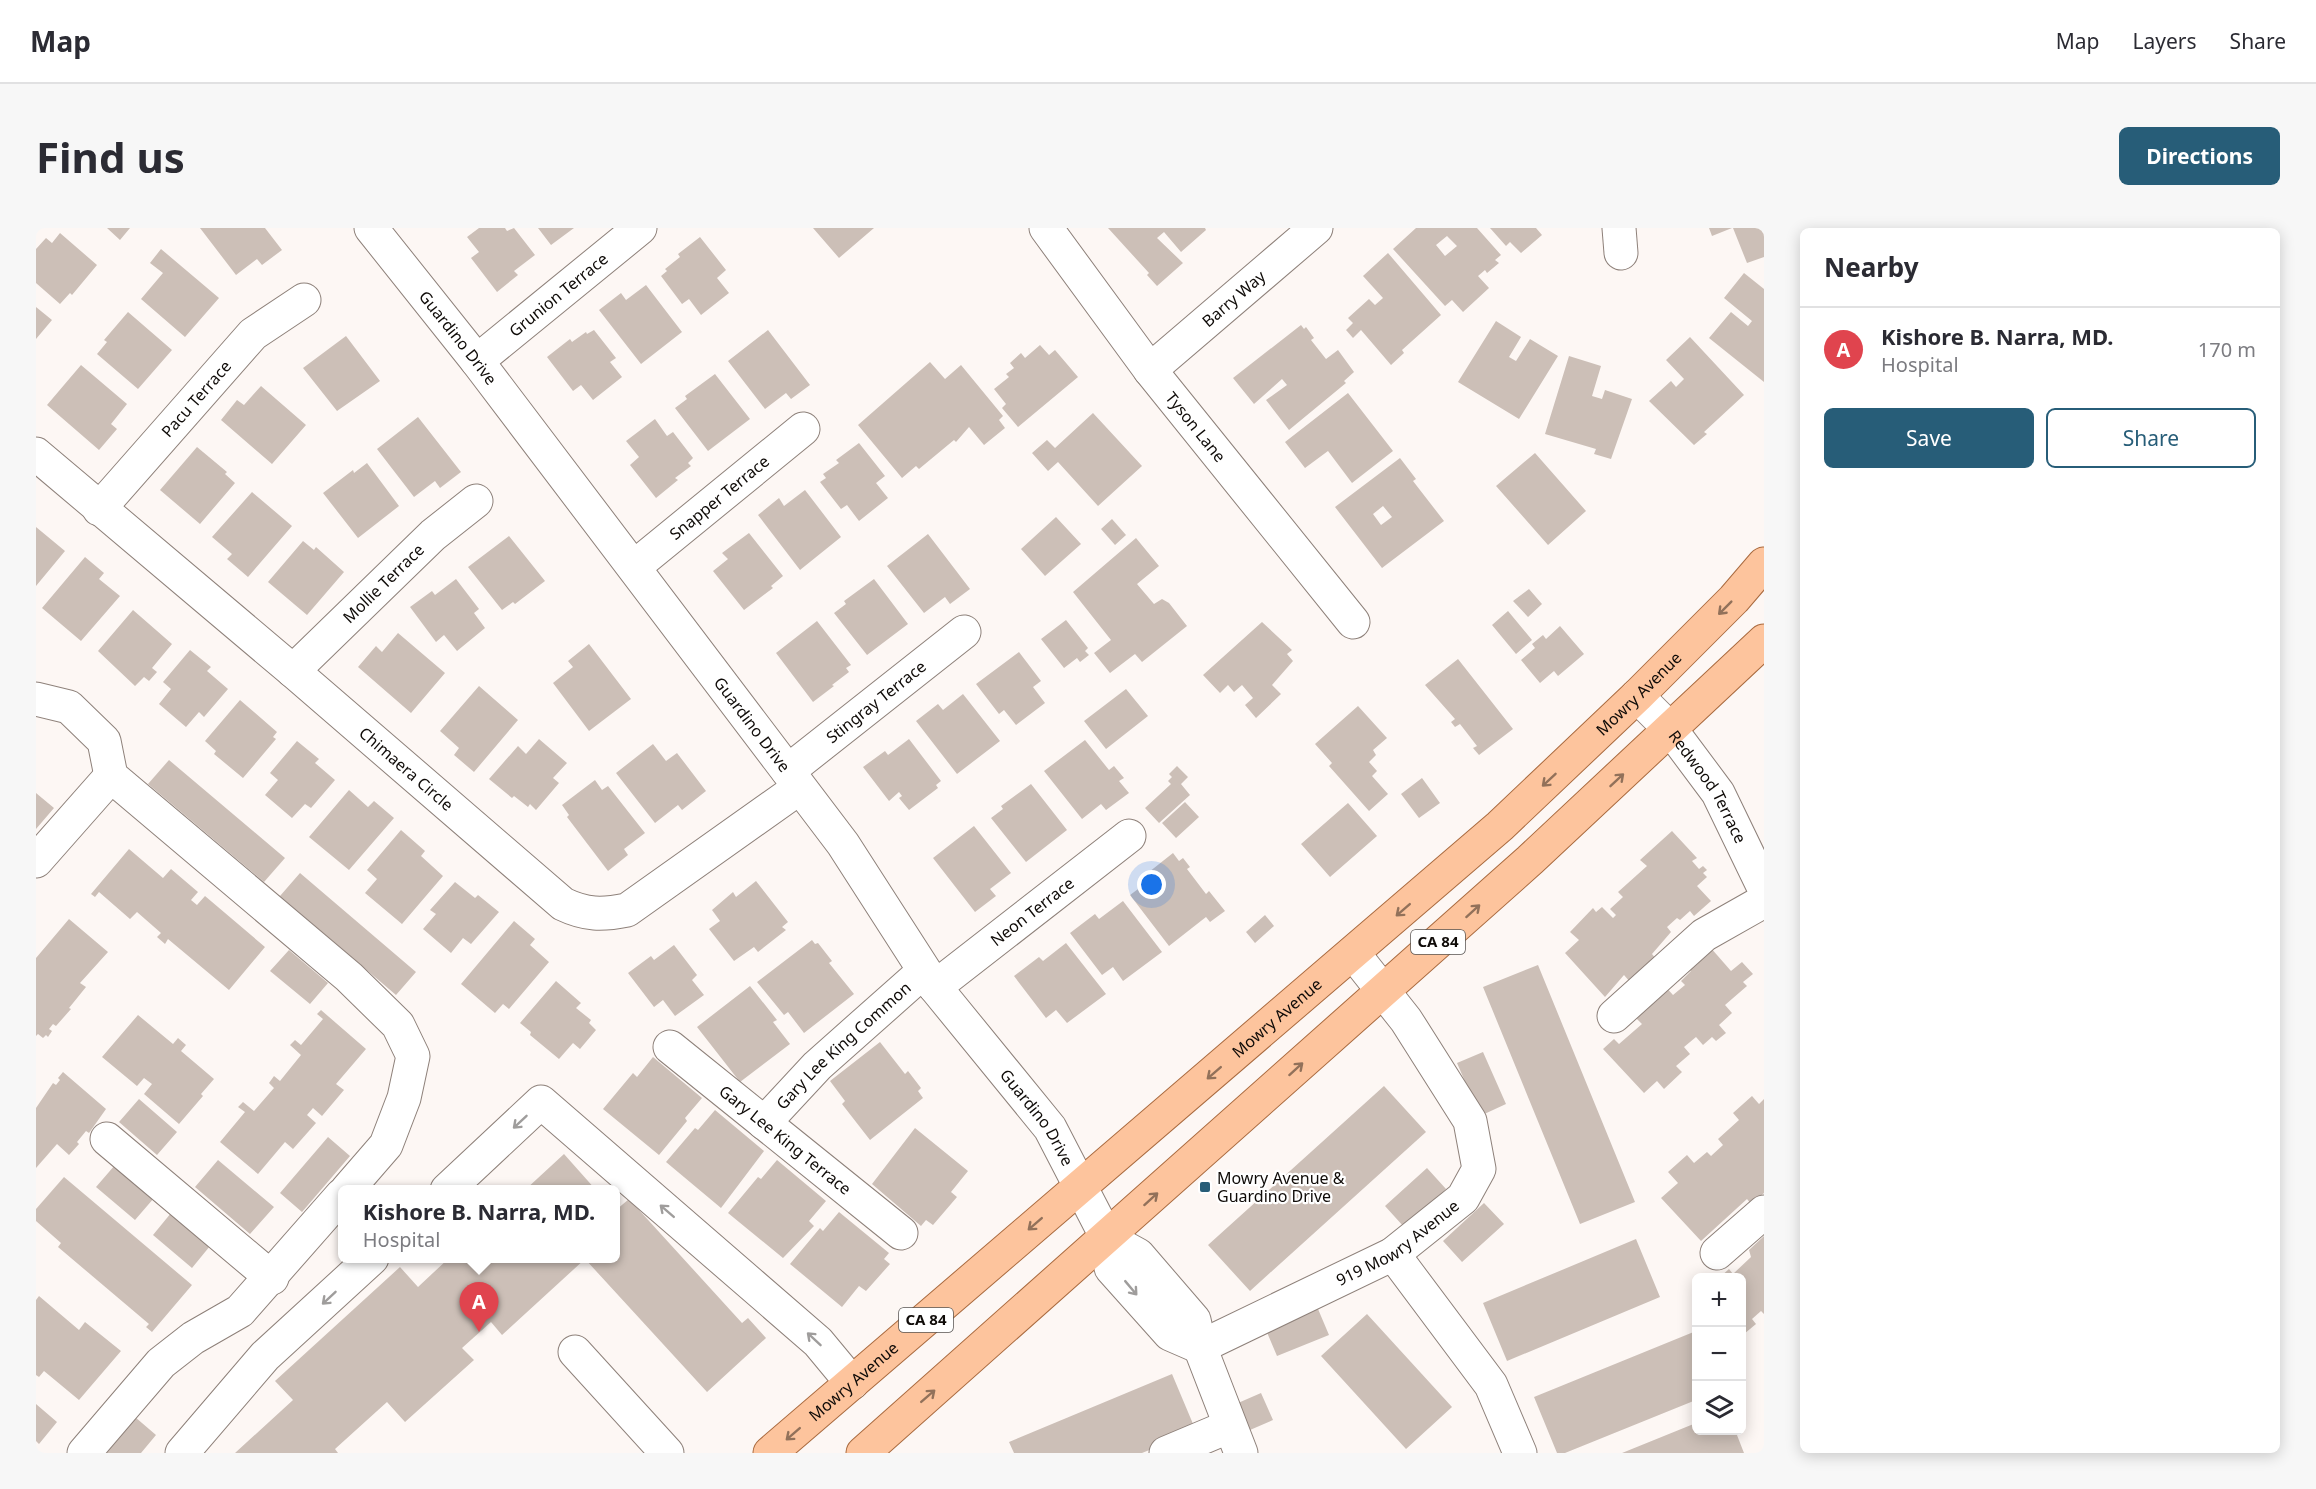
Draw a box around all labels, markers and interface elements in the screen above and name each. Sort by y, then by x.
text: Map [30,22,91,60]
text: Map [2056,27,2100,55]
text: Layers [2133,27,2197,55]
text: Share [2230,27,2286,55]
button: Directions [2119,127,2280,185]
text: Find us [36,128,185,185]
street label: Grunion Terrace [504,248,612,342]
text: Nearby [1824,249,1919,285]
street label: Barry Way [1197,265,1271,332]
street label: Guardino Drive [414,286,502,389]
text: Kishore B. Narra, MD. [1881,321,2113,351]
text: A [1837,336,1850,363]
text: 170 m [2198,336,2256,363]
text: Hospital [1881,351,1959,378]
street label: Pacu Terrace [156,355,236,442]
street label: Tyson Lane [1161,387,1231,467]
button: Save [1824,408,2034,468]
button: Share [2046,408,2256,468]
street label: Snapper Terrace [665,450,774,545]
street label: Mollie Terrace [338,539,429,628]
one-way arrow [1718,600,1733,615]
street label: Mowry Avenue [1591,647,1686,740]
street label: Stingray Terrace [821,655,930,748]
street label: Guardino Drive [709,672,796,777]
street label: Chimaera Circle [354,722,458,816]
street label: Redwood Terrace [1664,726,1752,847]
one-way arrow [1541,773,1556,787]
one-way arrow [1609,773,1624,787]
your location [1137,870,1166,899]
street label: Neon Terrace [986,872,1078,951]
one-way arrow [1396,903,1411,917]
one-way arrow [1465,904,1480,918]
road number: CA 84 [1411,930,1465,954]
street label: Mowry Avenue [1227,973,1326,1062]
street label: Gary Lee King Common [771,977,915,1114]
one-way arrow [1288,1062,1303,1076]
street label: Guardino Drive [995,1064,1079,1169]
one-way arrow [1206,1066,1222,1080]
street label: Gary Lee King Terrace [715,1080,856,1200]
one-way arrow [512,1115,527,1129]
place label: Mowry Avenue & Guardino Drive [1217,1167,1345,1207]
marker: Mowry Avenue & Guardino Drive [1198,1180,1212,1194]
popup [338,1185,620,1263]
one-way arrow [1143,1192,1158,1206]
street label: 919 Mowry Avenue [1332,1195,1463,1291]
text: Kishore B. Narra, MD. [363,1196,595,1226]
one-way arrow [660,1204,675,1218]
one-way arrow [1028,1217,1043,1231]
text: Hospital [363,1226,440,1253]
map controls [1692,1273,1746,1435]
button: + [1692,1273,1746,1327]
one-way arrow [1124,1280,1138,1295]
pin: A [460,1282,498,1332]
one-way arrow [321,1291,336,1305]
road number: CA 84 [899,1308,953,1332]
button: − [1692,1327,1746,1381]
one-way arrow [806,1332,821,1346]
street label: Mowry Avenue [804,1337,903,1426]
button: layers [1692,1381,1746,1435]
one-way arrow [921,1389,936,1403]
one-way arrow [786,1427,801,1441]

